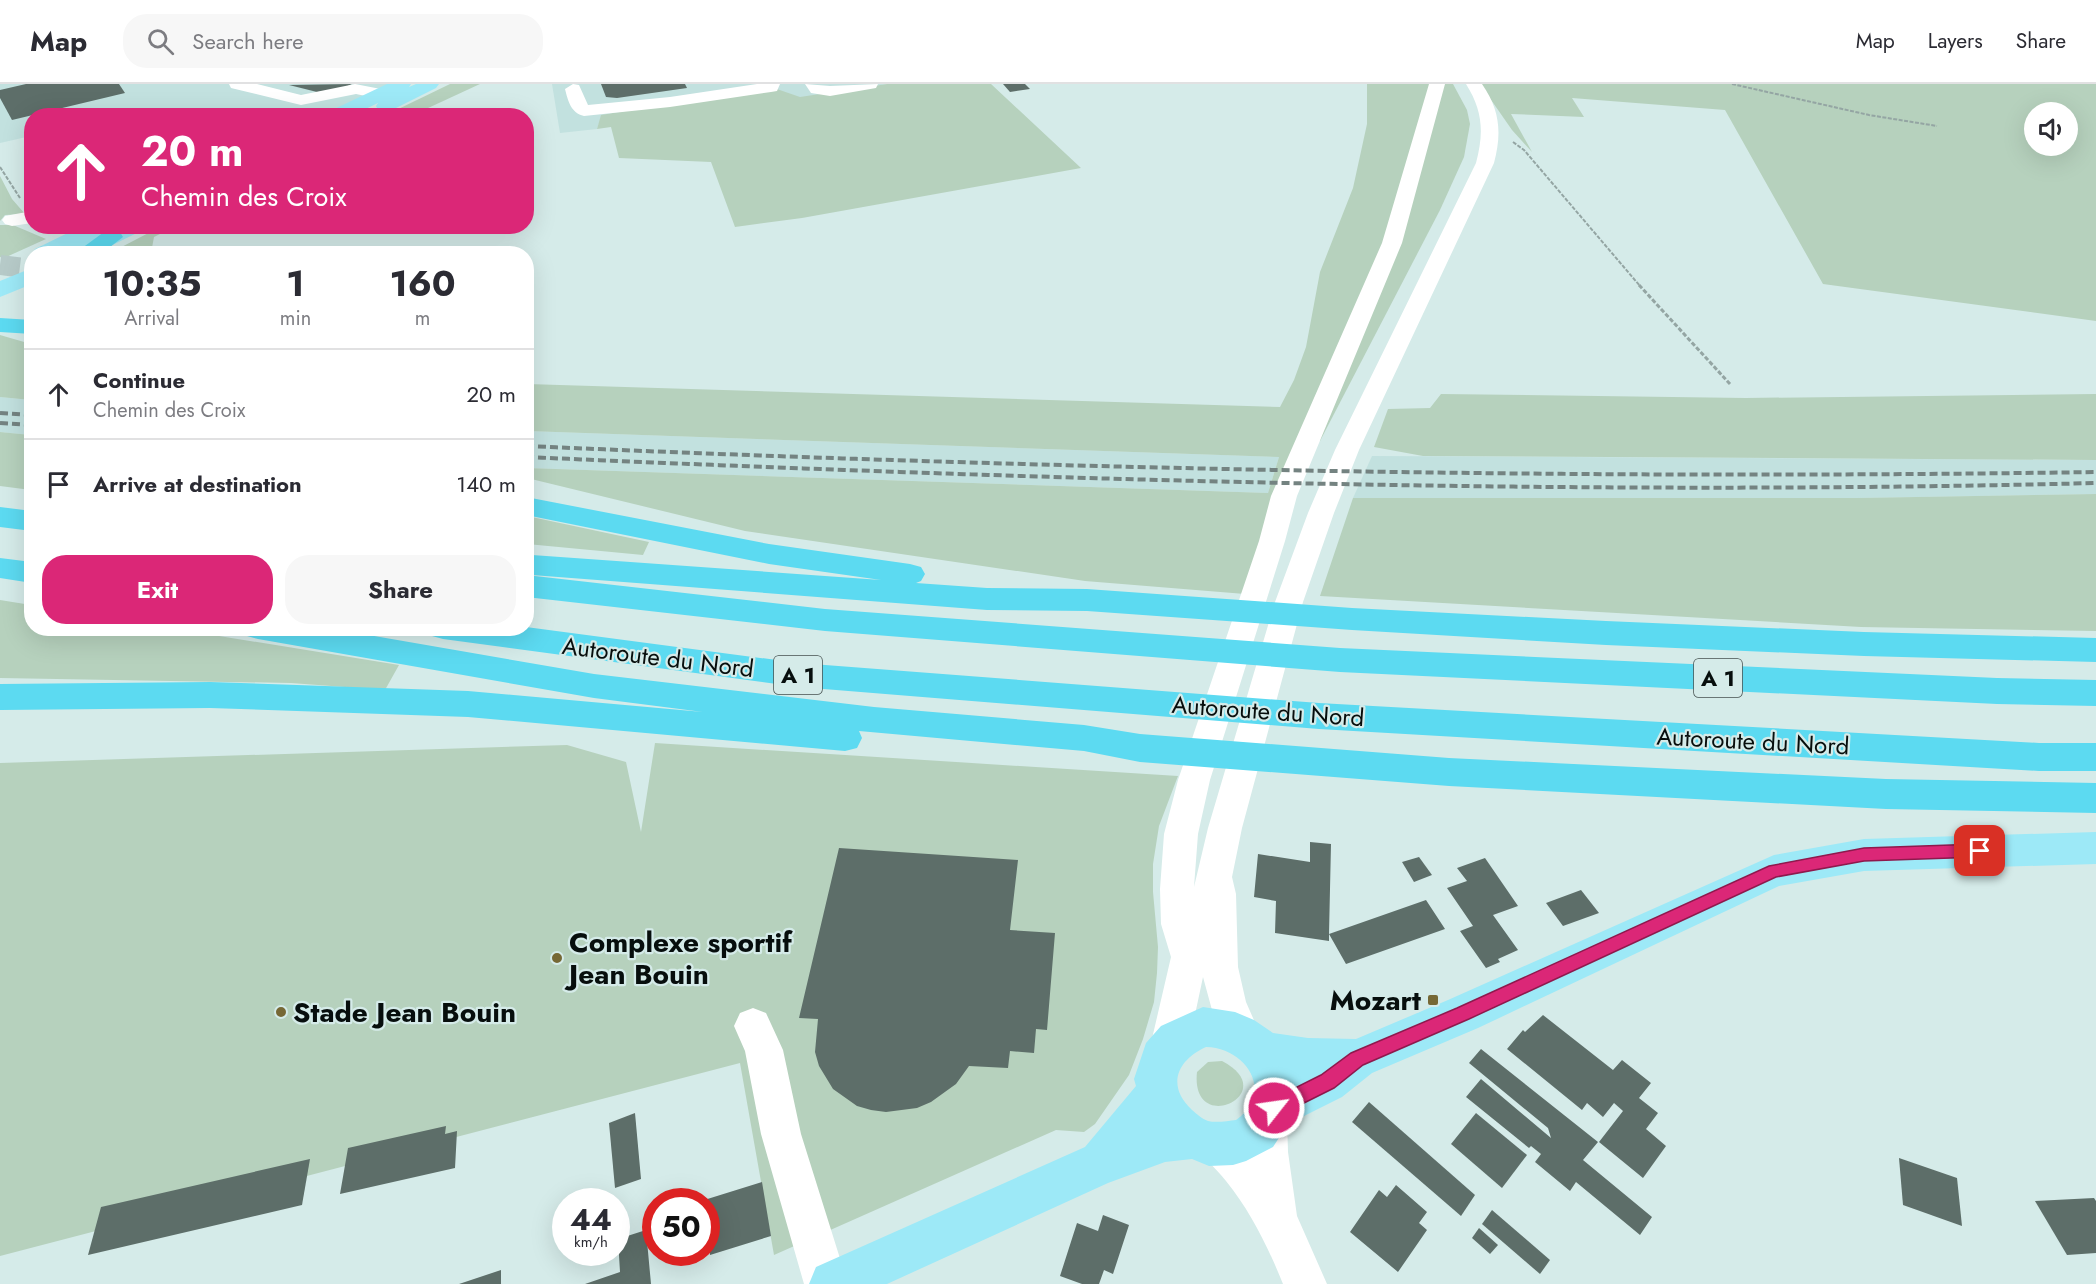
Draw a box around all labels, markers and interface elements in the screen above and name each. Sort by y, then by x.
search box [123,14,543,68]
text: Map [30,21,87,62]
icon: search [144,25,177,58]
text: Search here [192,25,304,57]
text: Map [1856,26,1895,56]
text: Layers [1928,26,1983,56]
text: Share [2016,26,2066,56]
map controls [2024,102,2078,156]
button: sound [2024,102,2078,156]
text: 20 m [141,121,243,182]
icon: ahead [42,132,120,210]
text: Chemin des Croix [141,177,347,216]
text: 10:35 [102,257,202,309]
text: 1 [286,257,305,309]
text: 160 [389,257,456,309]
text: Arrival [124,304,180,333]
text: min [280,304,311,333]
text: m [415,304,430,333]
text: Continue [93,364,185,396]
icon: ahead [42,378,75,411]
text: 20 m [467,378,516,410]
text: Chemin des Croix [93,396,245,425]
icon: arrive [42,468,75,501]
text: Arrive at destination [93,468,302,500]
text: 140 m [456,468,516,500]
button: Exit [42,555,273,624]
button: Share [285,555,516,624]
street label: Autoroute du Nord [560,628,756,686]
road number: A 1 [774,656,822,694]
road number: A 1 [1694,659,1742,697]
street label: Autoroute du Nord [1171,687,1365,735]
street label: Autoroute du Nord [1656,718,1850,764]
pin [1954,825,2005,876]
icon: arrive [1963,834,1996,867]
place label: Complexe sportif Jean Bouin [564,922,793,995]
marker: Complexe sportif Jean Bouin [550,951,564,965]
place label: Mozart [1330,980,1421,1021]
place label: Stade Jean Bouin [293,992,516,1033]
marker: Mozart [1426,993,1440,1007]
marker: Stade Jean Bouin [274,1005,288,1019]
position arrow [1242,1076,1306,1140]
speed limit sign: 50 [642,1188,720,1266]
text: 44 [570,1198,612,1241]
text: km/h [574,1231,608,1253]

